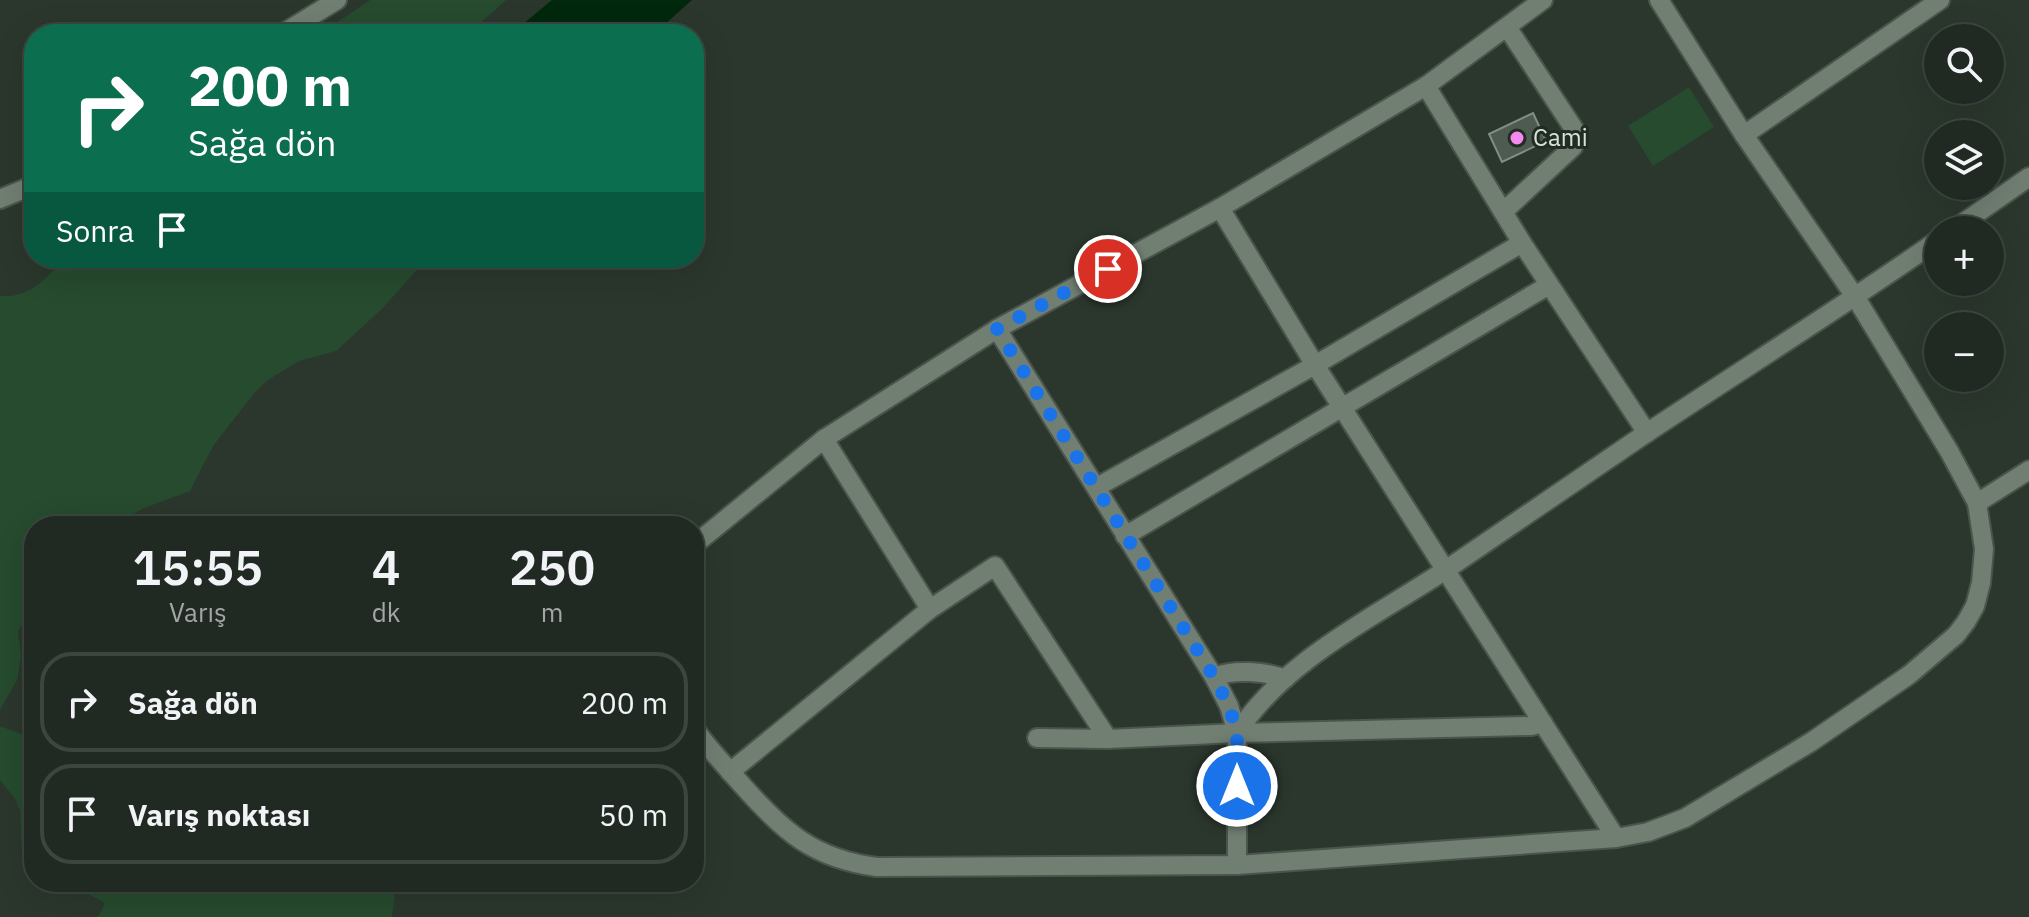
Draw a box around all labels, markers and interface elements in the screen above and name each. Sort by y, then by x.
map controls [1924,24,2004,392]
button: search [1924,24,2004,104]
text: 200 m [188,49,352,121]
icon: right [56,56,160,160]
text: Sağa dön [188,119,336,166]
button: layers [1924,120,2004,200]
place label: Cami [1533,121,1588,153]
marker: Cami [1508,129,1526,147]
icon: arrive [150,208,194,252]
text: Sonra [56,211,134,250]
button: + [1924,216,2004,296]
pin [1074,235,1142,303]
icon: arrive [1086,247,1130,291]
button: − [1924,312,2004,392]
text: 15:55 [133,536,263,598]
text: 4 [372,536,400,598]
text: 250 [509,536,595,598]
text: Varış [169,595,227,629]
text: dk [372,595,400,629]
text: m [541,595,564,629]
icon: right [60,680,104,724]
text: Sağa dön [128,683,258,722]
text: 200 m [581,683,668,722]
position arrow [1195,744,1279,828]
icon: arrive [60,792,104,836]
text: Varış noktası [128,795,310,834]
text: 50 m [599,795,668,834]

